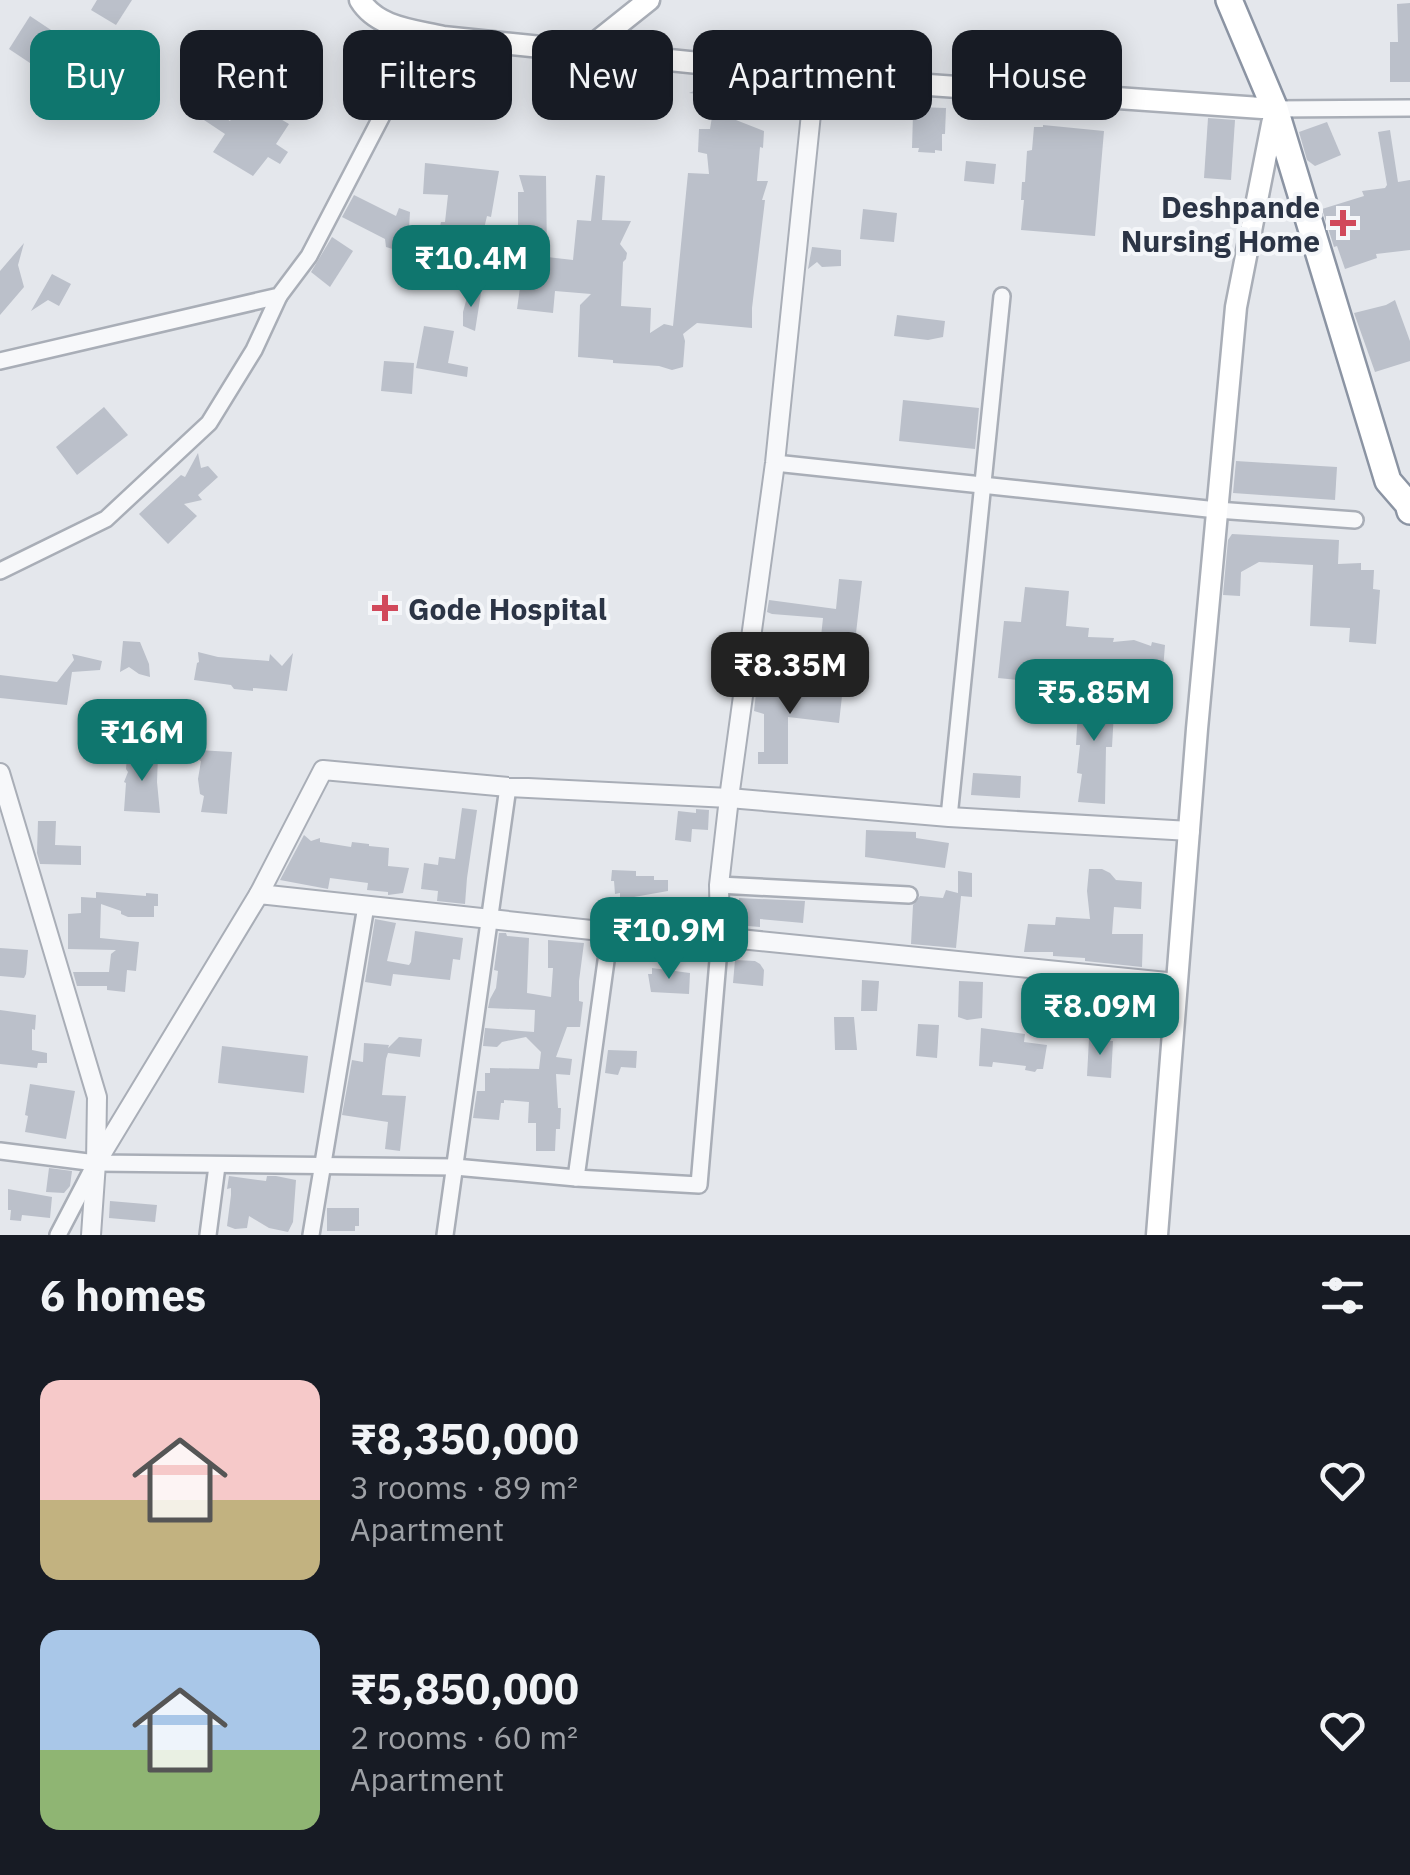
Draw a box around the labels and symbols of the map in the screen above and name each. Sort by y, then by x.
place label: Deshpande Nursing Home [1121,187,1320,260]
marker: Deshpande Nursing Home [1330,210,1356,236]
pin: ₹10.4M [390,225,552,310]
place label: Gode Hospital [408,589,607,628]
marker: Gode Hospital [372,595,398,621]
pin: ₹8.35M [709,632,871,717]
pin: ₹5.85M [1013,659,1175,744]
pin: ₹16M [83,699,201,784]
pin: ₹10.9M [588,897,750,982]
pin: ₹8.09M [1019,973,1181,1058]

